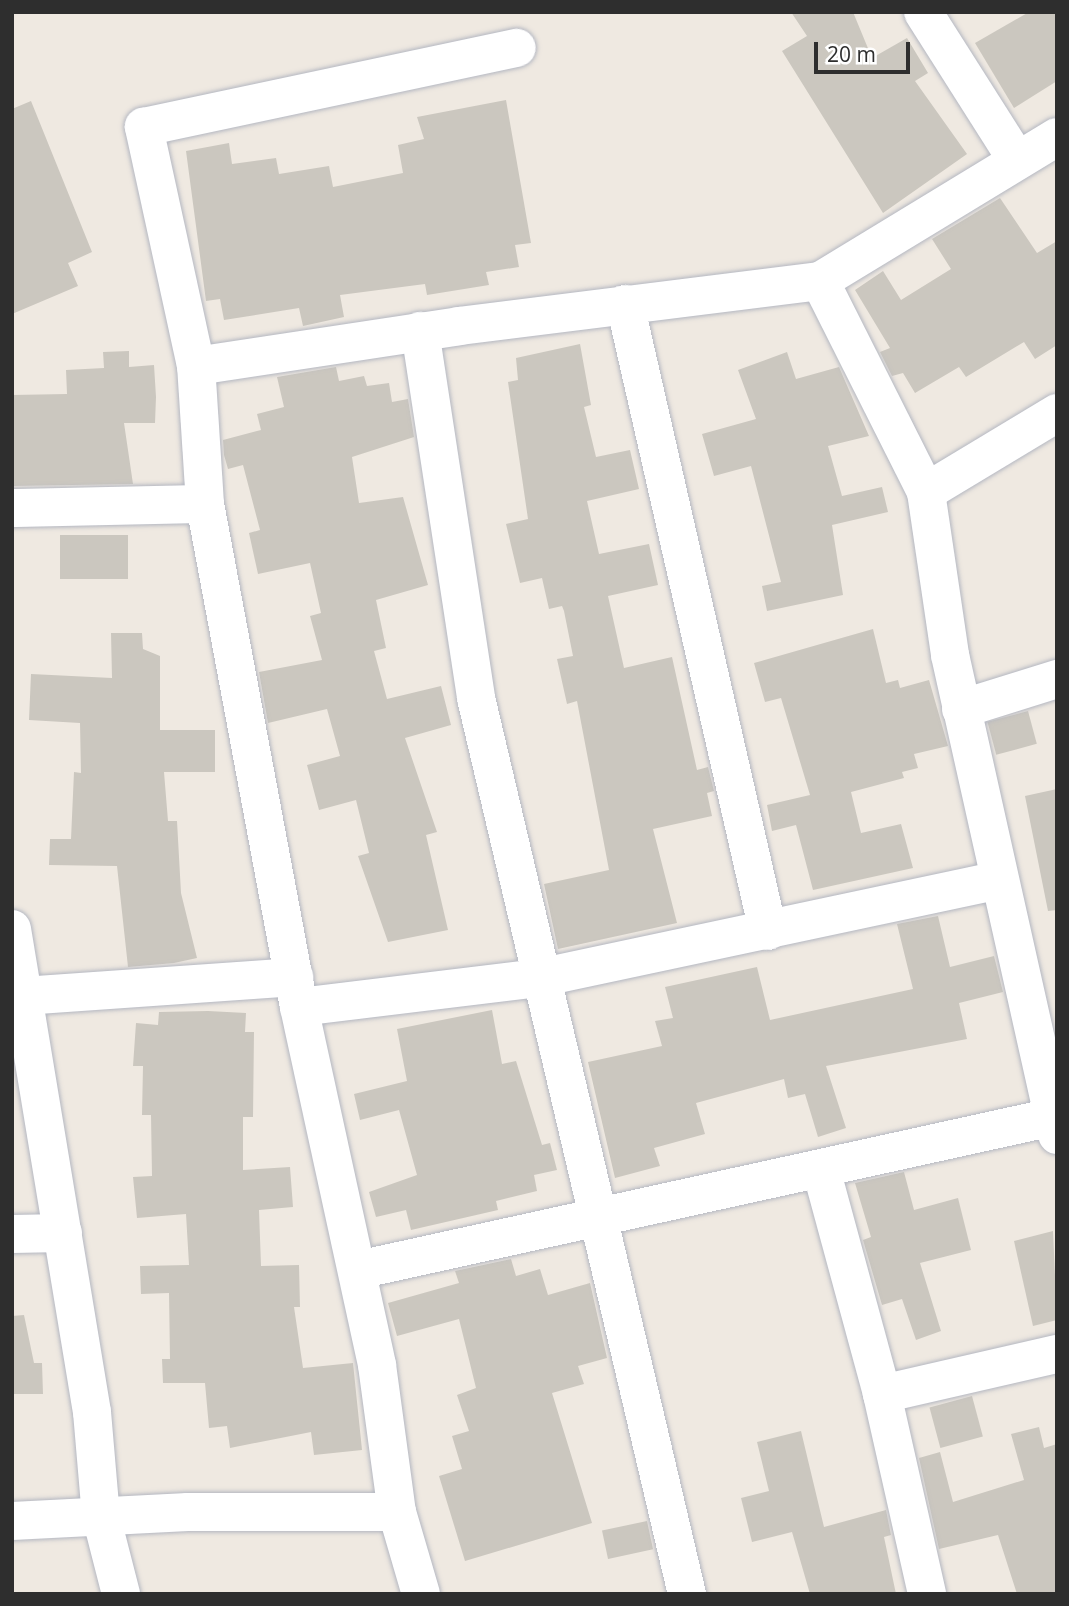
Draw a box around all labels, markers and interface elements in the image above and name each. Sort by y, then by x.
scale bar [817,28,913,72]
text: 20 m [827,40,876,68]

